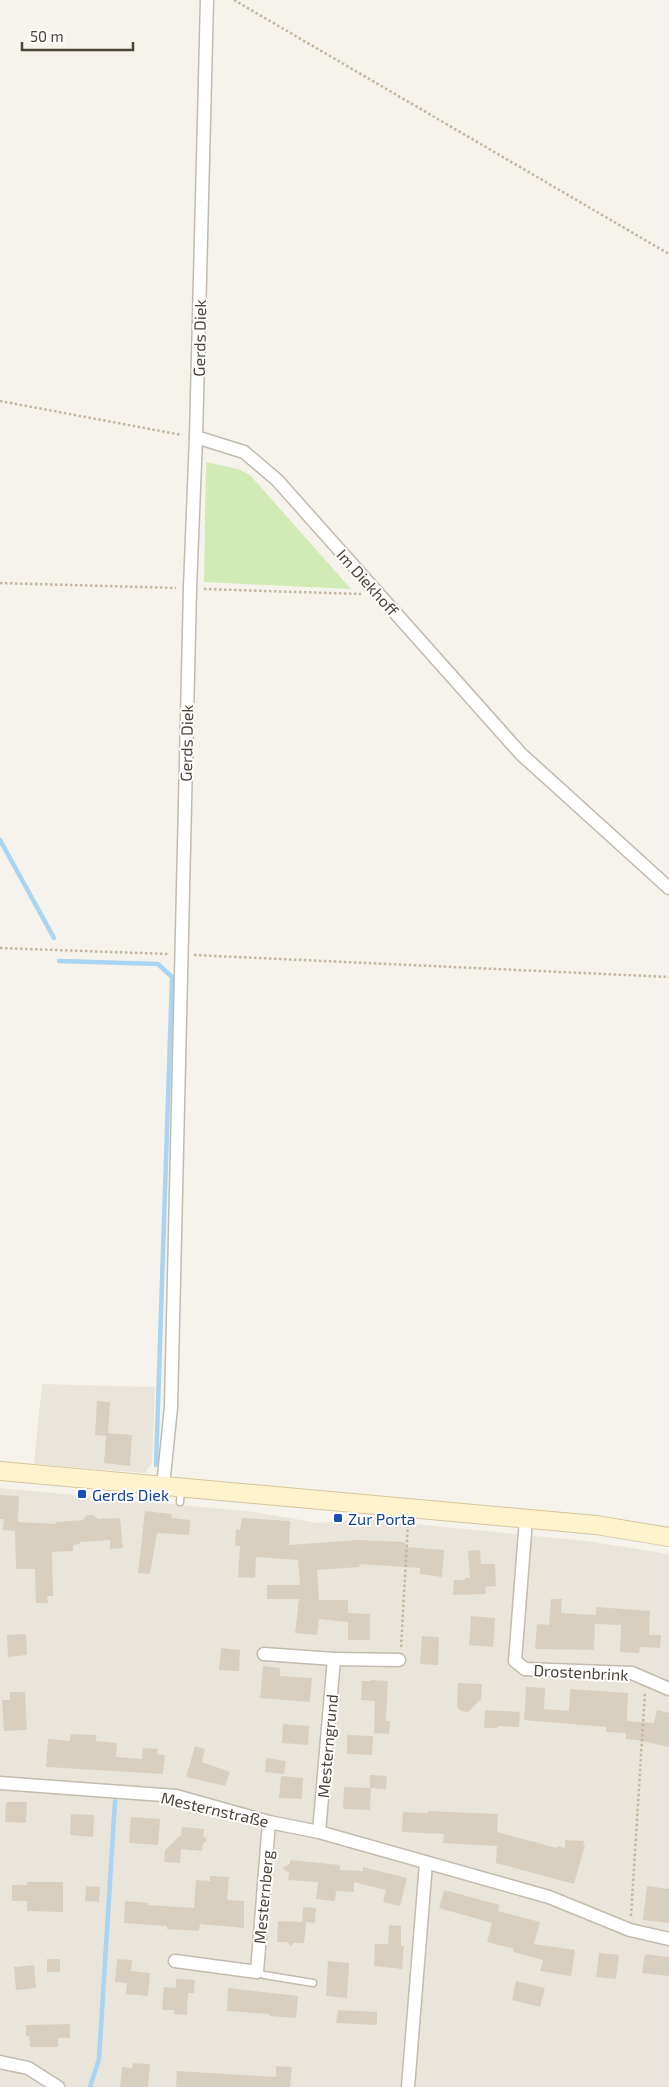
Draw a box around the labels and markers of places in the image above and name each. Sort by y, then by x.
place label: Gerds Diek [92,1485,169,1504]
marker: Gerds Diek [76,1488,88,1500]
place label: Zur Porta [348,1509,416,1528]
marker: Zur Porta [332,1512,344,1524]

